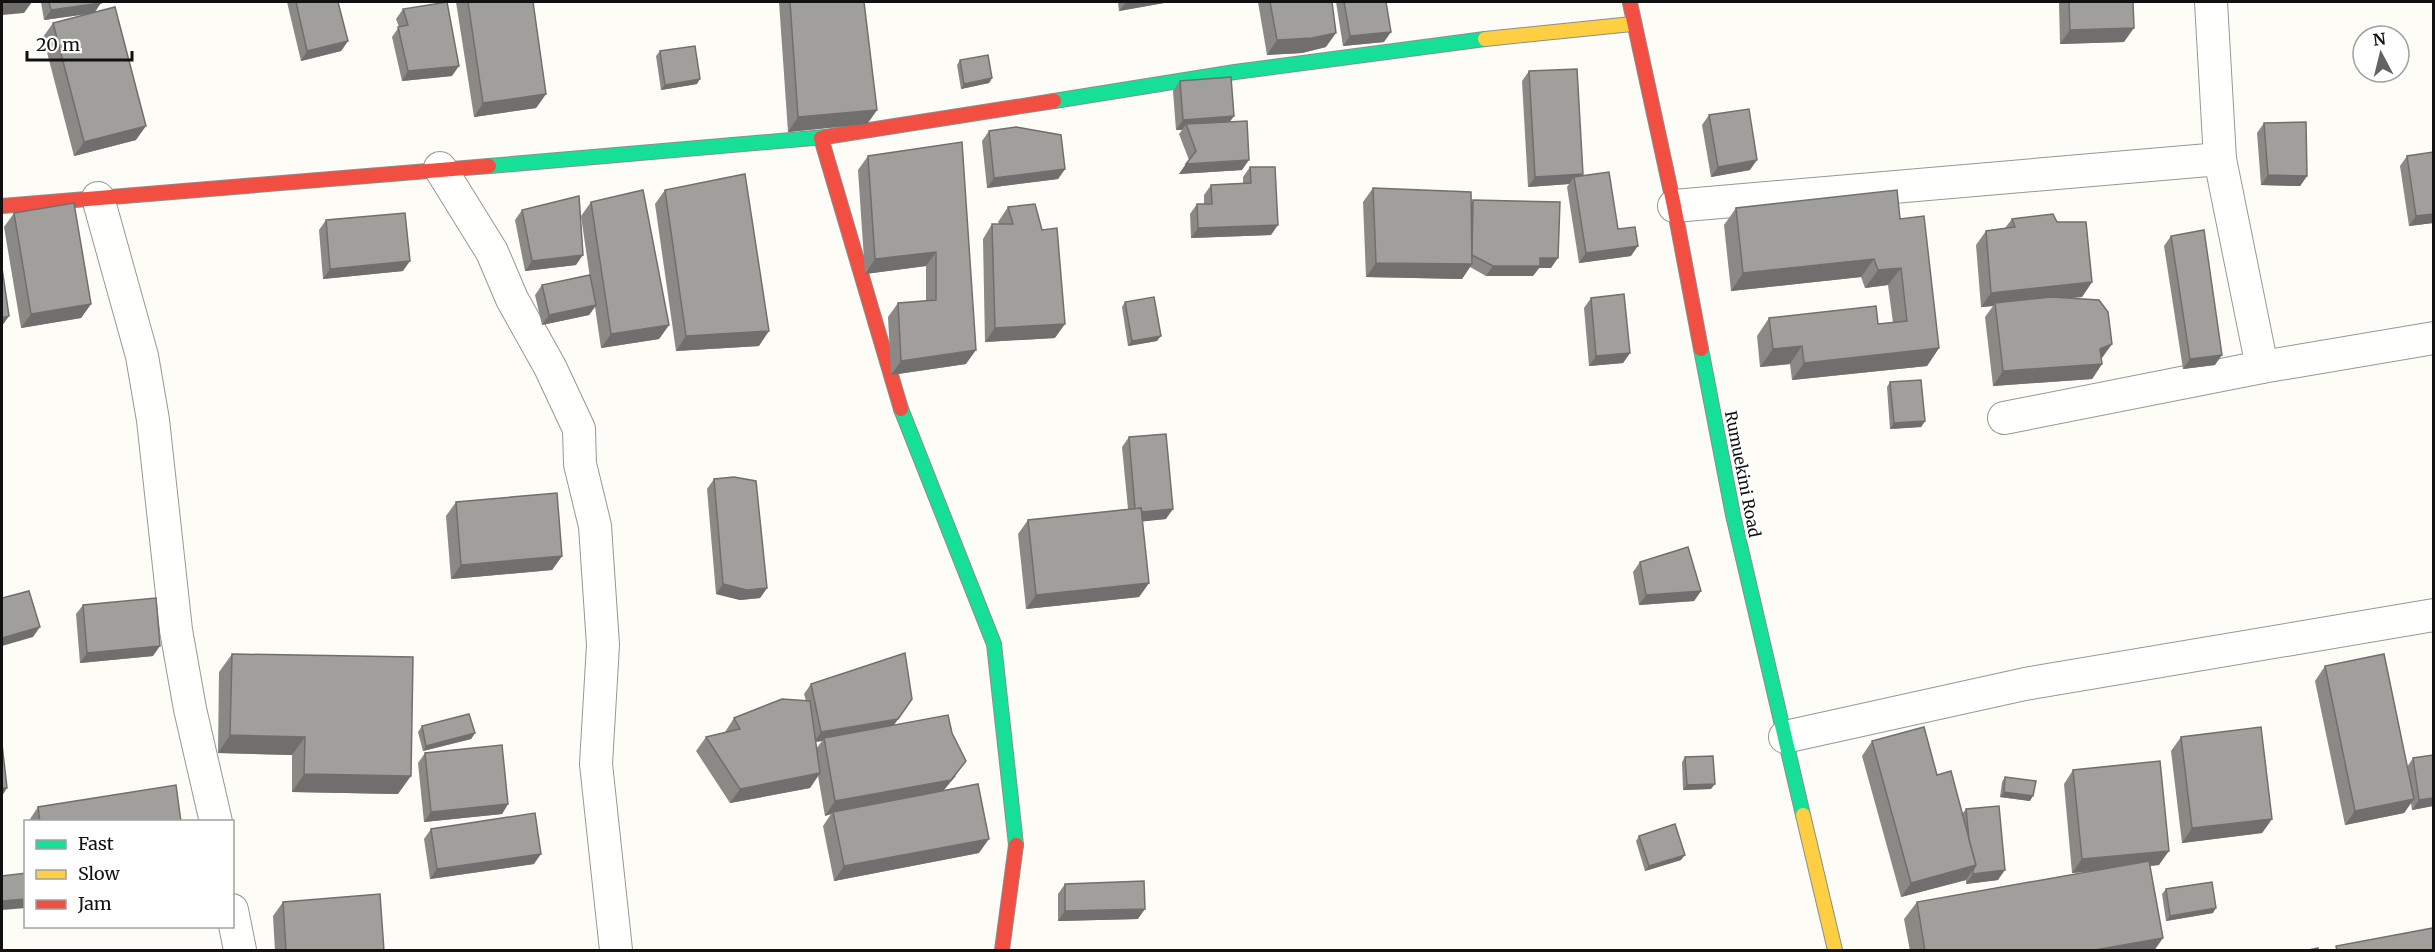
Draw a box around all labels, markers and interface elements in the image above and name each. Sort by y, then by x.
scale bar [27,24,132,62]
north arrow [2351,24,2411,84]
text: N [2372,28,2387,50]
text: 20 m [36,33,80,56]
street label: Rumuekini Road [1721,409,1765,539]
legend [24,820,234,928]
text: Fast [78,832,114,855]
text: Slow [78,862,121,885]
text: Jam [77,892,112,915]

